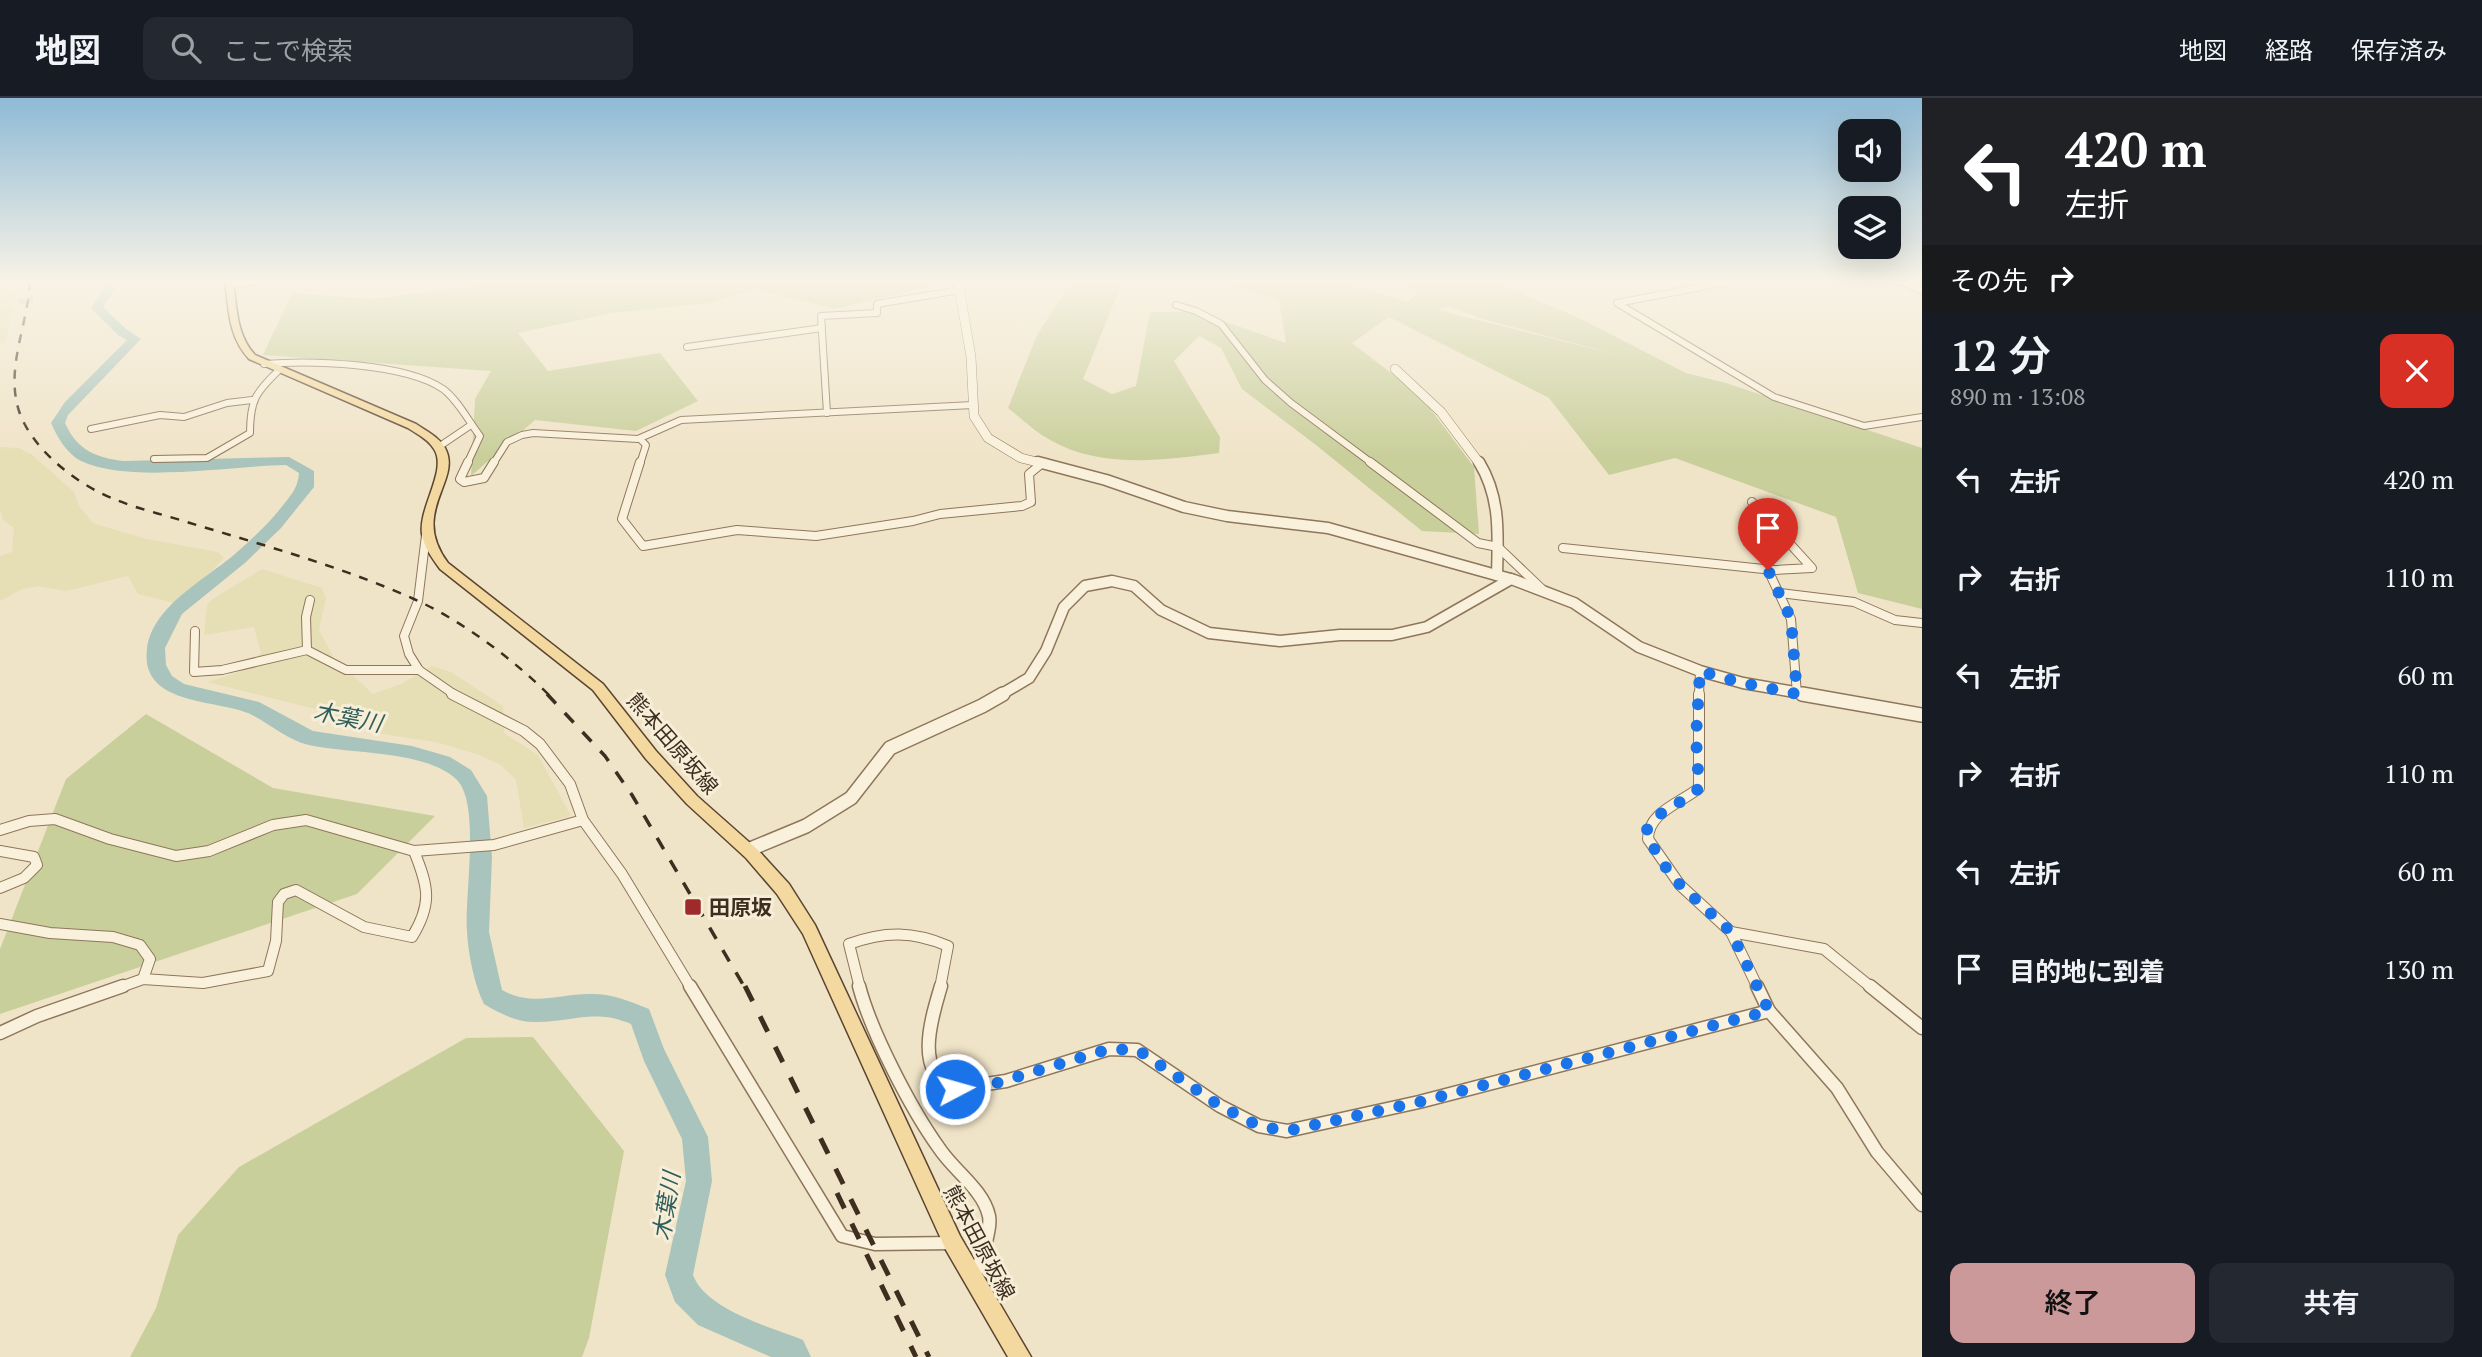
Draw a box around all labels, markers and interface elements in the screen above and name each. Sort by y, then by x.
search box [143,17,633,80]
text: 地図 [35,28,101,71]
icon: search [167,29,205,67]
text: ここで検索 [223,33,353,67]
text: 地図 [2179,34,2227,66]
text: 経路 [2265,34,2313,66]
text: 保存済み [2351,34,2447,66]
text: 420 m [2065,116,2207,181]
map controls [1838,119,1901,259]
button: sound [1838,119,1901,182]
icon: left [1950,126,2041,217]
text: 左折 [2065,183,2129,225]
button: layers [1838,196,1901,259]
icon: right [2042,259,2080,297]
text: その先 [1950,263,2028,297]
text: 12 分 [1950,327,2051,383]
button: close [2380,334,2454,408]
text: 890 m · 13:08 [1950,381,2085,412]
icon: left [1950,460,1988,498]
text: 420 m [2384,462,2454,496]
text: 左折 [2009,464,2061,498]
pin [1738,498,1798,570]
icon: arrive [1749,509,1787,547]
icon: right [1950,558,1988,596]
text: 110 m [2384,560,2454,594]
text: 右折 [2009,562,2061,596]
icon: left [1950,656,1988,694]
text: 60 m [2398,658,2454,692]
text: 左折 [2009,660,2061,694]
street label: 熊本田原坂線 [621,686,725,800]
water label: 木葉川 [311,695,388,739]
icon: right [1950,754,1988,792]
text: 110 m [2384,756,2454,790]
text: 右折 [2009,758,2061,792]
icon: left [1950,852,1988,890]
text: 60 m [2398,854,2454,888]
text: 左折 [2009,856,2061,890]
place label: 田原坂 [709,893,772,921]
marker: 田原坂 [683,897,703,917]
icon: arrive [1950,950,1988,988]
text: 130 m [2384,952,2454,986]
text: 目的地に到着 [2009,954,2165,988]
position arrow [918,1052,992,1126]
water label: 木葉川 [645,1167,687,1242]
street label: 熊本田原坂線 [938,1180,1022,1304]
button: 終了 [1950,1263,2195,1343]
button: 共有 [2209,1263,2454,1343]

